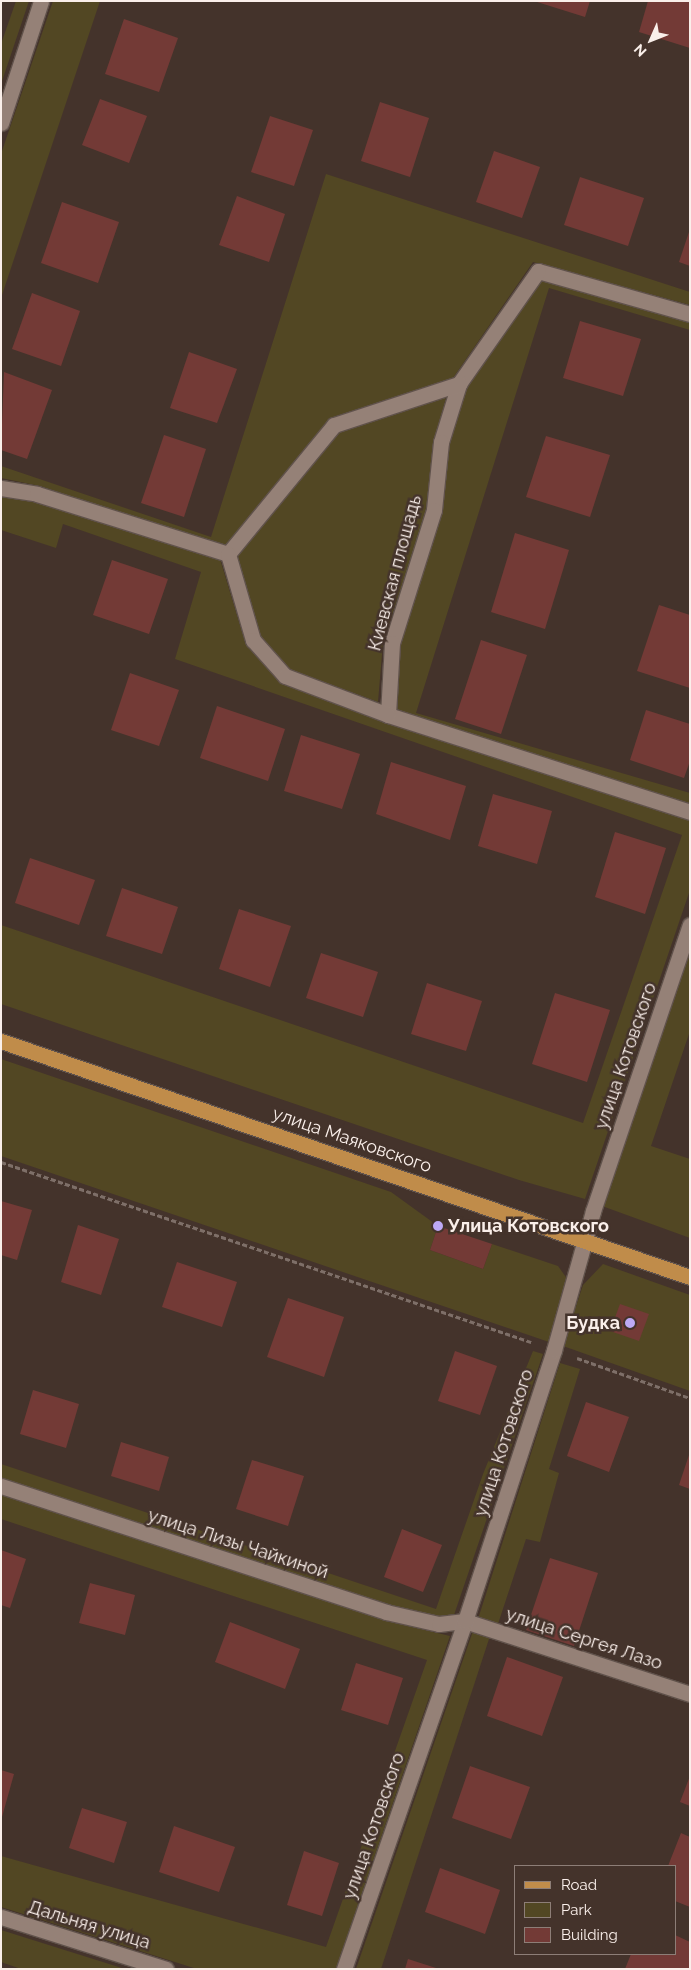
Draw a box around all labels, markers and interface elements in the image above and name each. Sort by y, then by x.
north arrow [626,15,676,65]
text: N [631,41,650,60]
street label: Киевская площадь [364,493,426,653]
street label: улица Котовского [591,980,661,1132]
street label: улица Маяковского [270,1103,434,1177]
place label: Улица Котовского [448,1215,609,1237]
marker: Улица Котовского [432,1220,444,1232]
place label: Будка [566,1312,620,1334]
marker: Будка [624,1317,636,1329]
street label: улица Котовского [470,1367,538,1519]
street label: улица Лизы Чайкиной [145,1505,331,1583]
street label: улица Сергея Лазо [503,1604,665,1674]
street label: улица Котовского [339,1750,409,1902]
legend [514,1865,676,1955]
text: Road [561,1876,597,1894]
street label: Дальняя улица [25,1896,153,1954]
text: Park [561,1901,592,1919]
text: Building [561,1926,618,1944]

